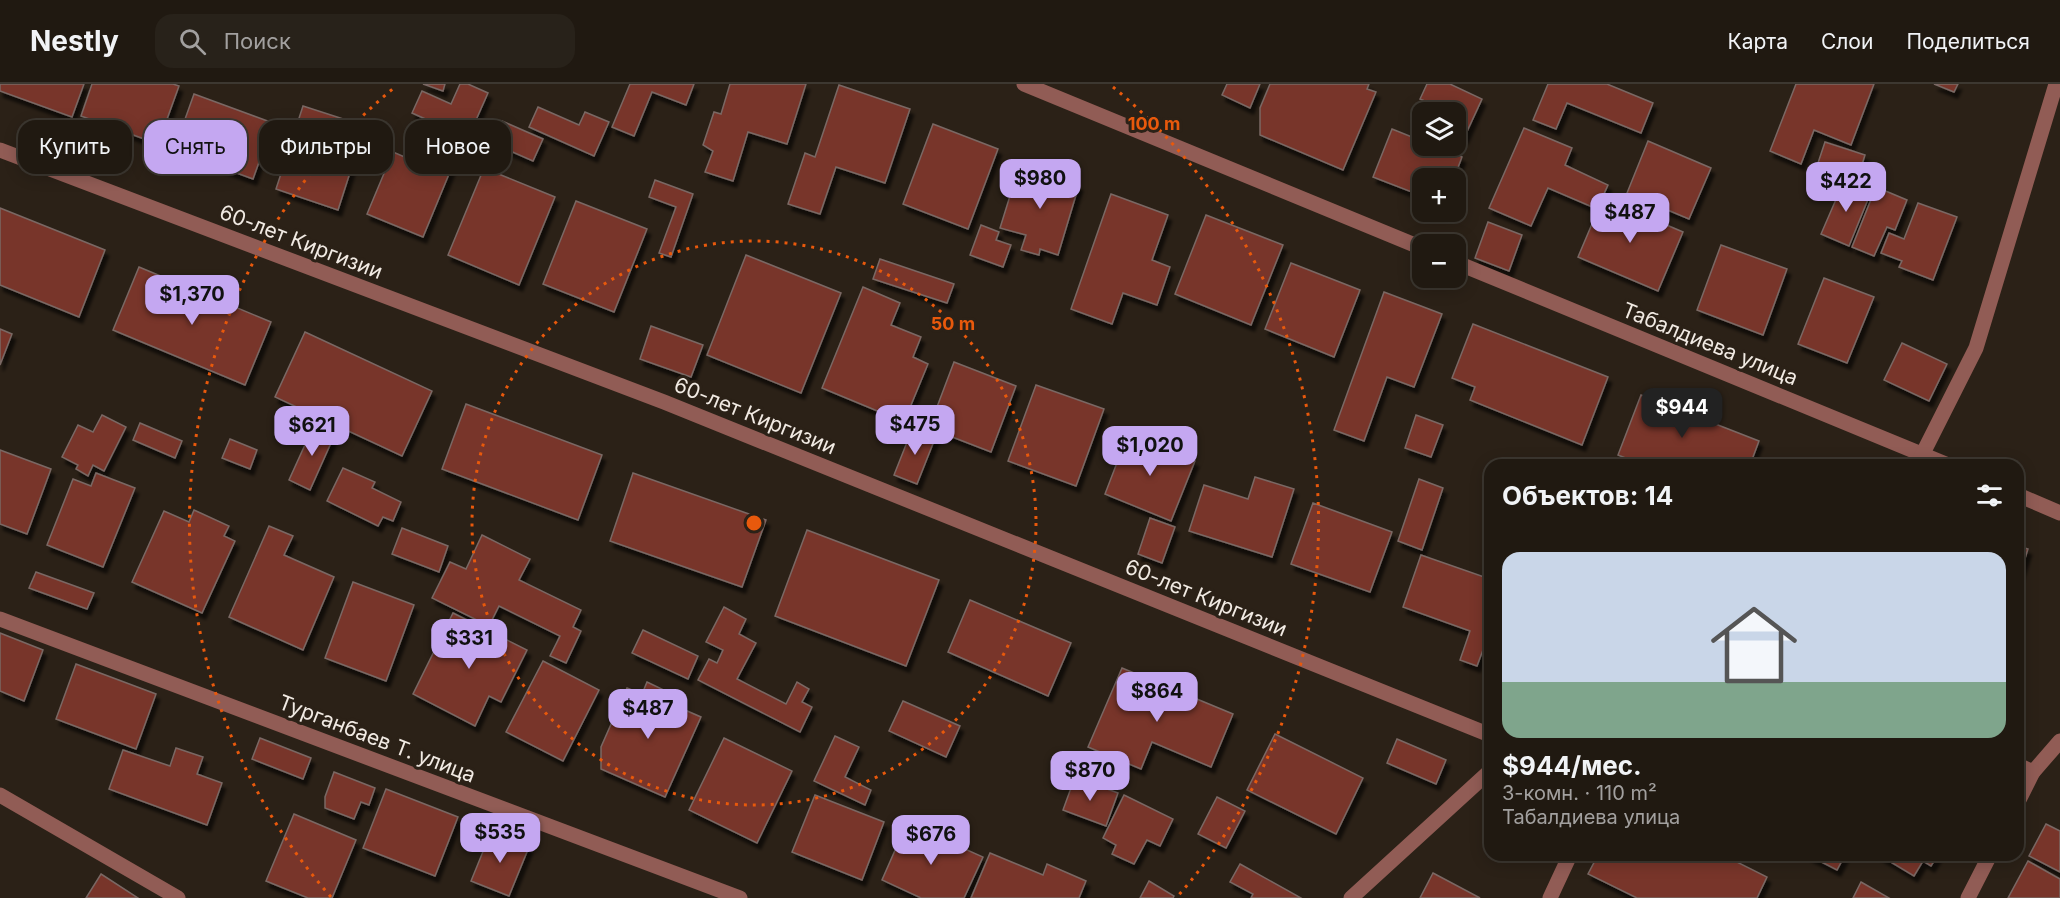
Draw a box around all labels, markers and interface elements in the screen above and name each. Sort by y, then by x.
search box [155,14,575,68]
text: Nestly [30,24,119,58]
icon: search [176,25,209,58]
text: Поиск [224,28,291,54]
text: Карта [1728,29,1788,54]
text: Слои [1821,29,1873,54]
text: Поделиться [1906,29,2030,54]
map controls [1412,102,1466,288]
button: layers [1412,102,1466,156]
text: 100 m [1128,113,1180,134]
chip: Купить [18,120,132,174]
chip: Снять [144,120,247,174]
chip: Фильтры [259,120,393,174]
chip: Новое [405,120,511,174]
pin: $980 [1004,159,1076,210]
pin: $422 [1810,162,1882,213]
text: $980 [1014,166,1066,190]
button: + [1412,168,1466,222]
text: $422 [1820,169,1872,193]
pin: $487 [1594,193,1666,244]
street label: 60-лет Киргизии [216,199,386,284]
text: $487 [1604,200,1656,224]
button: − [1412,234,1466,288]
pin: $1,370 [143,275,241,326]
text: $1,370 [159,282,225,306]
street label: Табалдиева улица [1619,297,1802,390]
text: 50 m [931,313,975,334]
street label: 60-лет Киргизии [671,372,840,459]
pin: $944 [1646,388,1718,439]
text: $944 [1655,395,1709,419]
pin: $475 [879,405,951,456]
pin: $621 [276,406,348,457]
text: $475 [890,412,940,436]
text: $621 [288,413,336,437]
pin: $1,020 [1101,426,1199,477]
text: $1,020 [1116,433,1184,457]
icon: filters [1973,479,2006,512]
text: Объектов: 14 [1502,480,1673,511]
centre of rings [744,513,764,533]
street label: 60-лет Киргизии [1122,554,1291,641]
icon: home [1700,591,1808,699]
pin: $331 [433,619,505,670]
text: $331 [445,626,493,650]
pin: $864 [1121,672,1193,723]
text: $864 [1131,679,1183,703]
street label: Турганбаев Т. улица [275,689,479,788]
pin: $487 [612,689,684,740]
text: $487 [622,696,674,720]
text: $944/мес. [1502,750,1642,781]
pin: $870 [1054,751,1126,802]
text: $870 [1065,758,1115,782]
text: 3-комн. · 110 m² [1502,781,1657,805]
text: Табалдиева улица [1502,805,1680,829]
pin: $535 [464,813,536,864]
pin: $676 [895,815,967,866]
text: $535 [474,820,526,844]
text: $676 [906,822,956,846]

